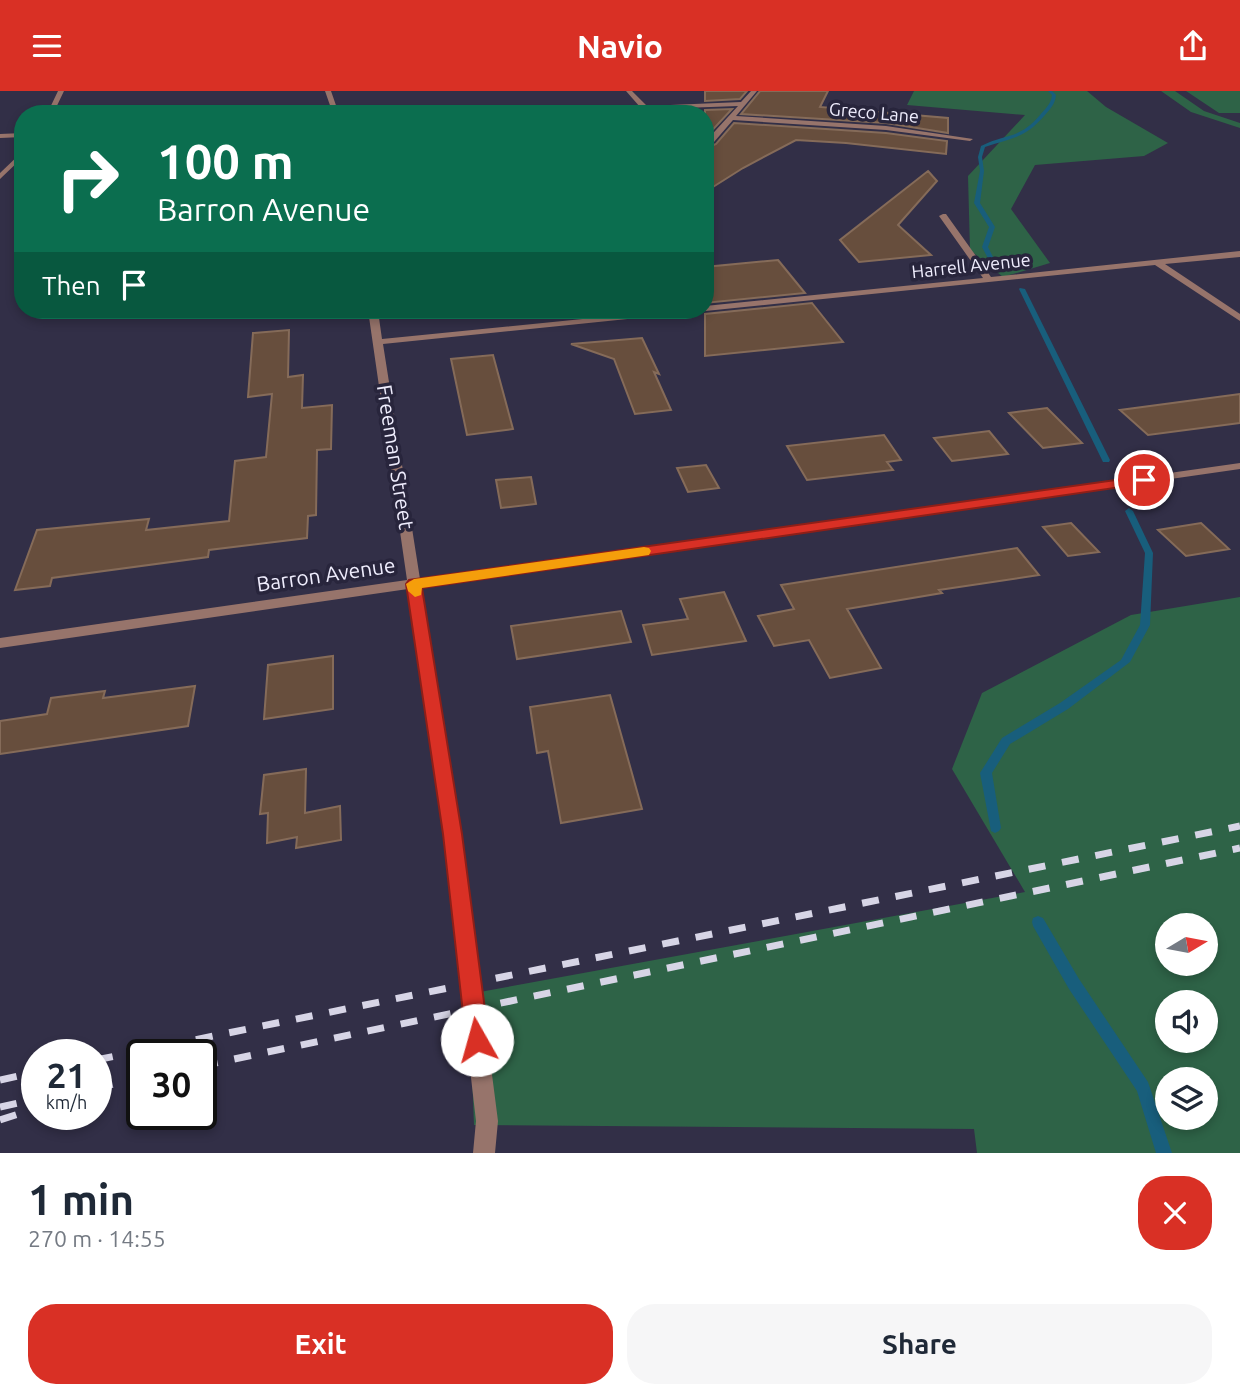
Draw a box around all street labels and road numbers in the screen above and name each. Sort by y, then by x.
street label: Greco Lane [828,98,920,126]
street label: Harrell Avenue [910,249,1031,281]
street label: Freeman Street [373,383,419,531]
street label: Barron Avenue [255,552,397,596]

